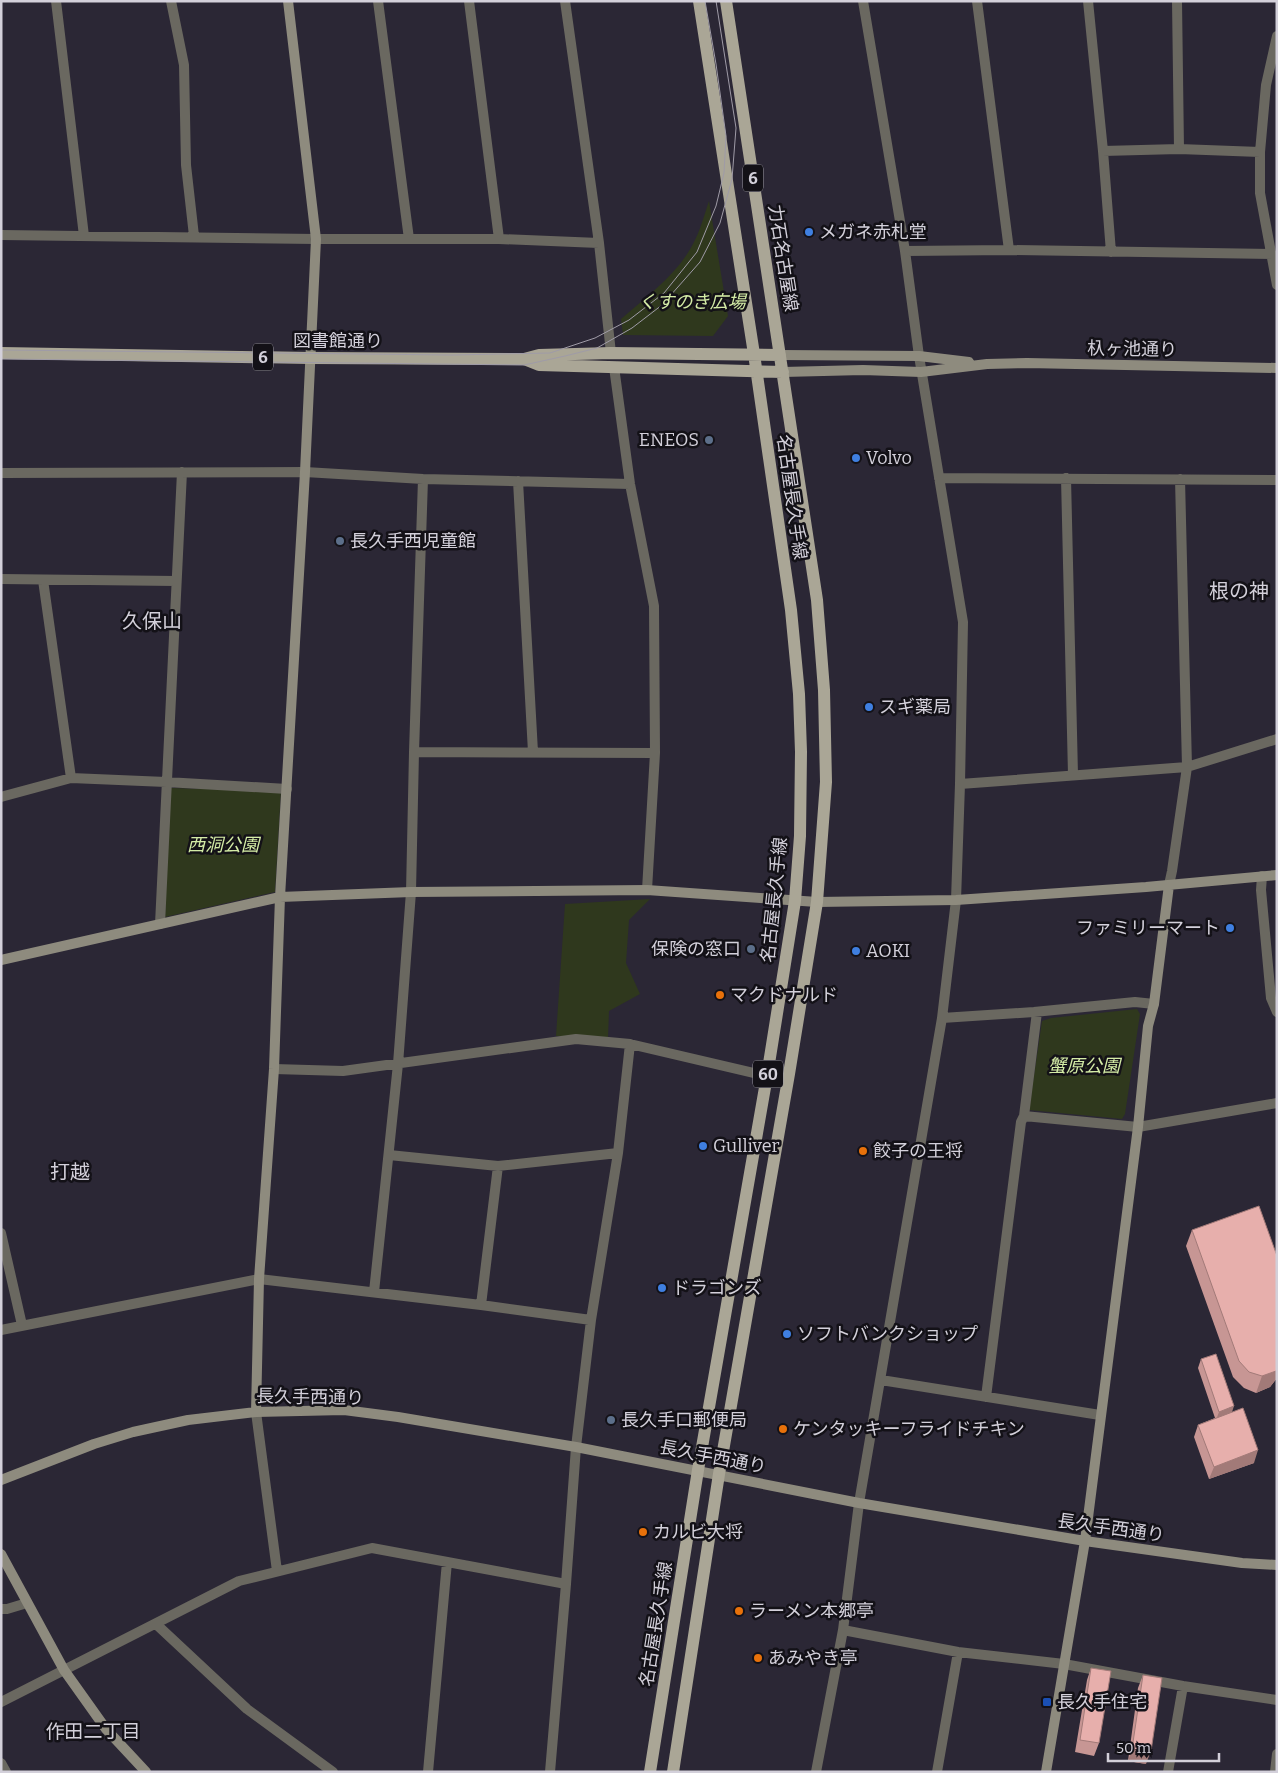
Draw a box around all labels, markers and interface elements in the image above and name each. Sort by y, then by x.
road number: 6 [743,164,763,192]
street label: 力石名古屋線 [764,203,802,313]
place label: メガネ赤札堂 [819,221,927,243]
marker: メガネ赤札堂 [803,226,815,238]
park label: くすのき広場 [638,291,748,313]
street label: 図書館通り [293,330,383,352]
street label: 杁ヶ池通り [1087,337,1177,361]
road number: 6 [253,344,273,371]
place label: ENEOS [639,429,699,451]
street label: 名古屋長久手線 [772,433,812,561]
marker: ENEOS [703,434,715,446]
place label: Volvo [866,447,912,469]
marker: Volvo [850,452,862,464]
place label: 長久手西児童館 [350,530,476,552]
marker: 長久手西児童館 [334,535,346,547]
district label: 根の神 [1209,579,1269,603]
district label: 久保山 [122,609,182,633]
place label: スギ薬局 [879,696,951,718]
marker: スギ薬局 [863,701,875,713]
park label: 西洞公園 [187,834,262,856]
street label: 名古屋長久手線 [756,836,792,964]
place label: ファミリーマート [1076,917,1220,939]
marker: ファミリーマート [1224,922,1236,934]
place label: 保険の窓口 [651,938,741,960]
place label: AOKI [866,940,910,962]
marker: 保険の窓口 [745,943,757,955]
marker: AOKI [850,945,862,957]
place label: マクドナルド [730,984,838,1006]
marker: マクドナルド [714,989,726,1001]
park label: 蟹原公園 [1048,1055,1123,1077]
road number: 60 [753,1060,783,1088]
place label: Gulliver [713,1135,780,1157]
marker: Gulliver [697,1140,709,1152]
place label: 餃子の王将 [873,1140,963,1162]
marker: 餃子の王将 [857,1145,869,1157]
district label: 打越 [50,1160,90,1184]
place label: ドラゴンズ [672,1277,762,1299]
marker: ドラゴンズ [656,1282,668,1294]
place label: ソフトバンクショップ [797,1323,978,1345]
marker: ソフトバンクショップ [781,1328,793,1340]
street label: 長久手西通り [256,1385,364,1409]
place label: 長久手口郵便局 [621,1409,747,1431]
marker: 長久手口郵便局 [605,1414,617,1426]
place label: ケンタッキーフライドチキン [793,1418,1025,1440]
marker: ケンタッキーフライドチキン [777,1423,789,1435]
street label: 長久手西通り [658,1436,768,1478]
street label: 長久手西通り [1056,1510,1166,1546]
place label: カルビ大将 [653,1521,743,1543]
marker: カルビ大将 [637,1526,649,1538]
street label: 名古屋長久手線 [635,1560,677,1688]
place label: ラーメン本郷亭 [749,1600,874,1622]
marker: ラーメン本郷亭 [733,1605,745,1617]
place label: あみやき亭 [768,1647,858,1669]
marker: あみやき亭 [752,1652,764,1664]
place label: 長久手住宅 [1057,1691,1147,1713]
marker: 長久手住宅 [1041,1696,1053,1708]
district label: 作田二丁目 [45,1720,141,1743]
scale bar [1108,1730,1219,1762]
text: 50 m [1116,1739,1152,1757]

